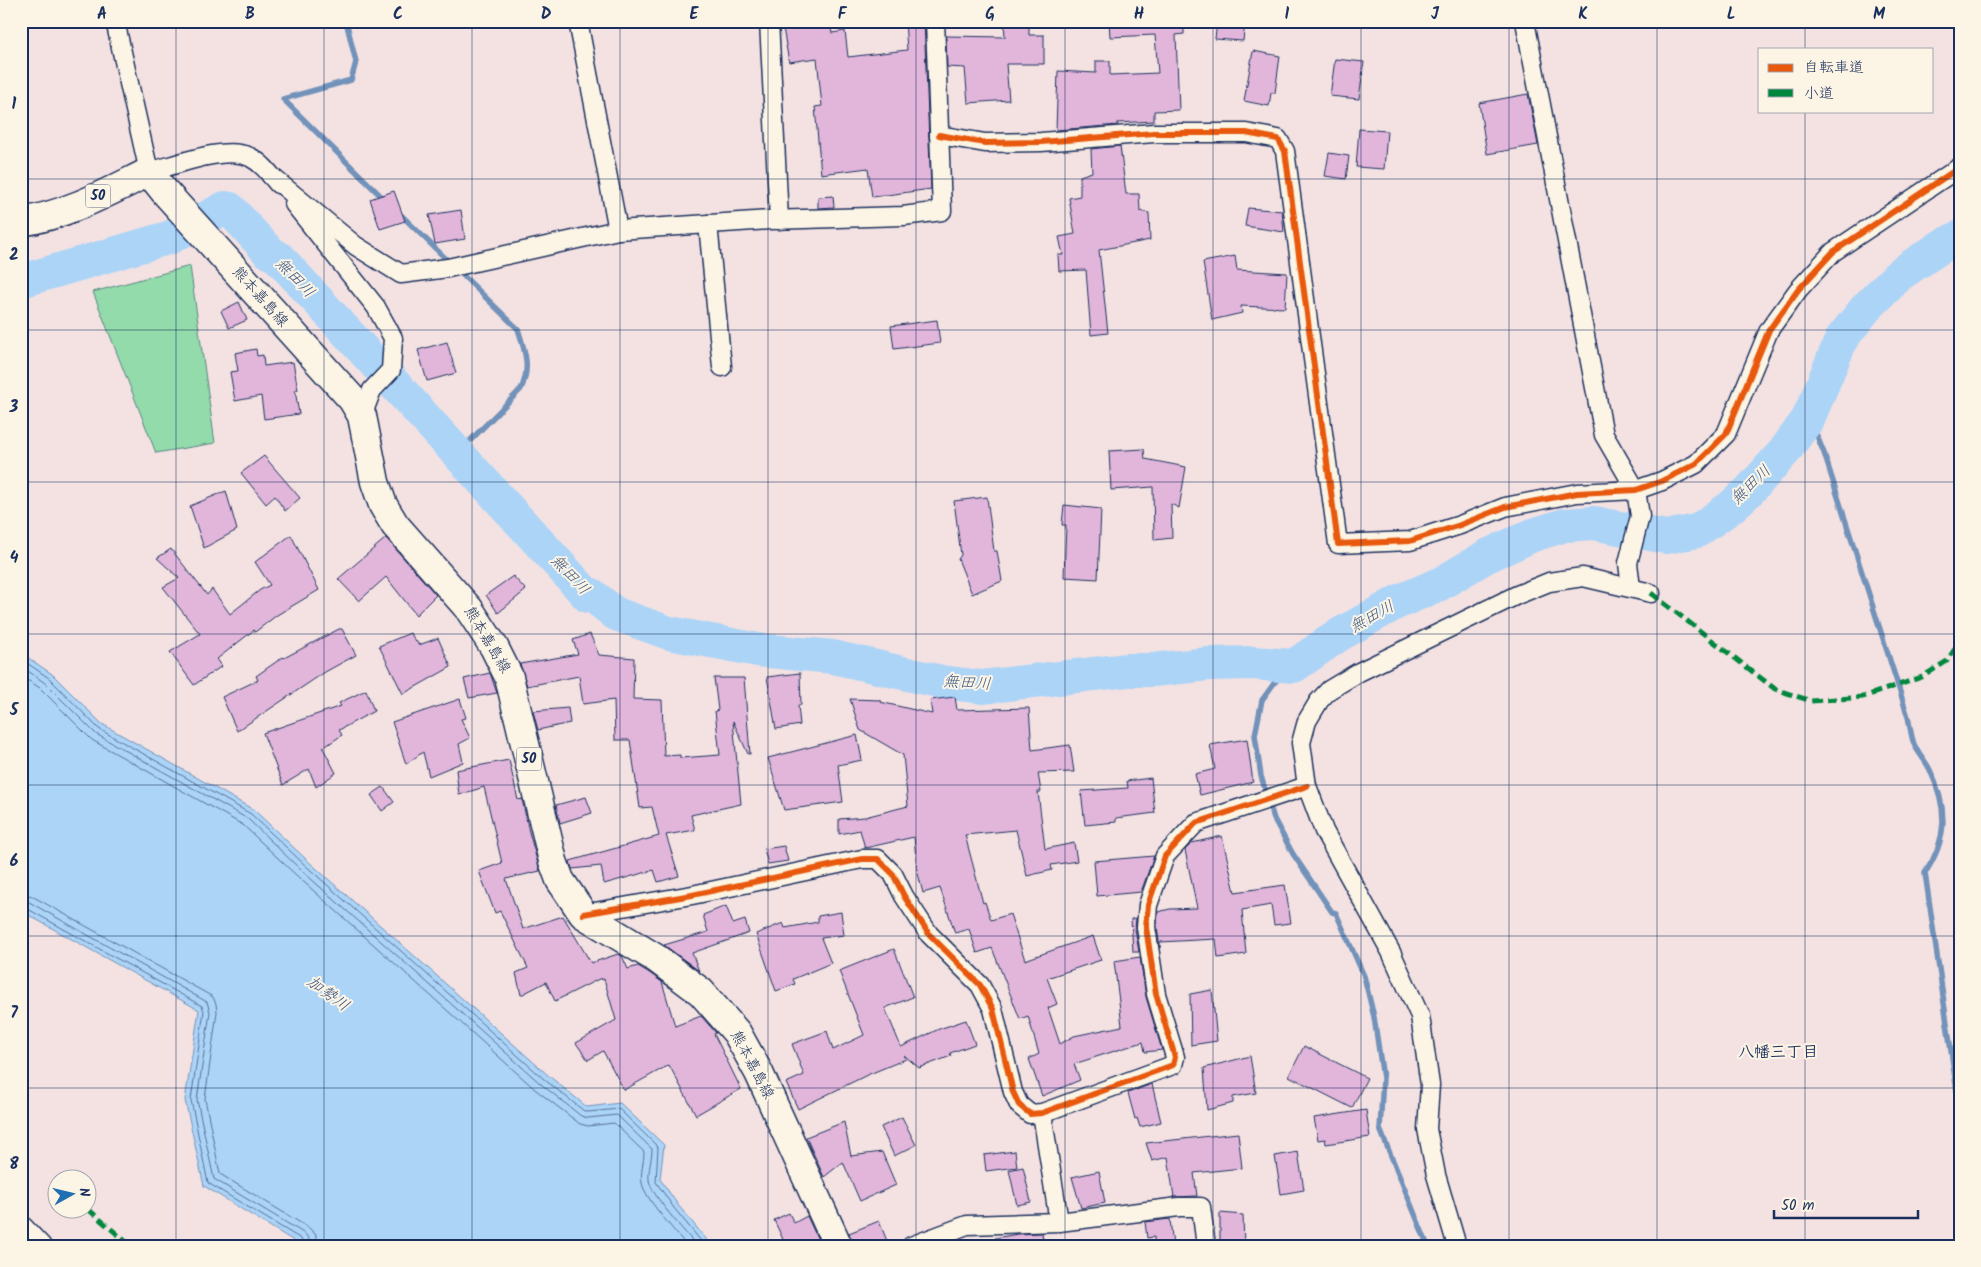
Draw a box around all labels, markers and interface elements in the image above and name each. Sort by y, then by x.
text: A [97,2,107,27]
text: B [245,2,255,27]
text: C [393,2,403,27]
text: D [541,2,552,27]
text: E [690,2,700,27]
text: F [838,2,848,27]
text: G [985,2,995,27]
text: H [1134,2,1144,27]
text: I [1285,2,1290,27]
text: J [1431,2,1440,27]
text: K [1578,2,1588,27]
text: L [1727,2,1735,27]
text: M [1873,2,1886,27]
legend [1758,48,1934,112]
text: 自転車道 [1804,56,1864,80]
text: 小道 [1804,82,1834,106]
text: 1 [12,92,17,117]
road number: 50 [86,185,110,208]
text: 2 [9,243,19,268]
water label: 無田川 [269,252,321,304]
street label: 熊本嘉島線 [226,261,294,333]
text: 3 [9,395,19,420]
water label: 無田川 [1725,459,1777,511]
text: 4 [10,546,19,571]
water label: 無田川 [544,549,596,601]
water label: 無田川 [1345,594,1399,640]
street label: 熊本嘉島線 [457,602,517,678]
water label: 無田川 [942,669,992,697]
text: 5 [9,698,20,723]
road number: 50 [516,748,542,771]
text: 6 [10,849,19,874]
water label: 加勢川 [301,970,355,1018]
text: 7 [10,1001,18,1026]
street label: 熊本嘉島線 [724,1026,780,1104]
district label: 八幡三丁目 [1738,1040,1818,1065]
text: 8 [9,1152,19,1177]
north arrow [48,1170,98,1220]
text: N [72,1186,95,1198]
scale bar [1774,1187,1917,1219]
text: 50 m [1781,1194,1815,1218]

